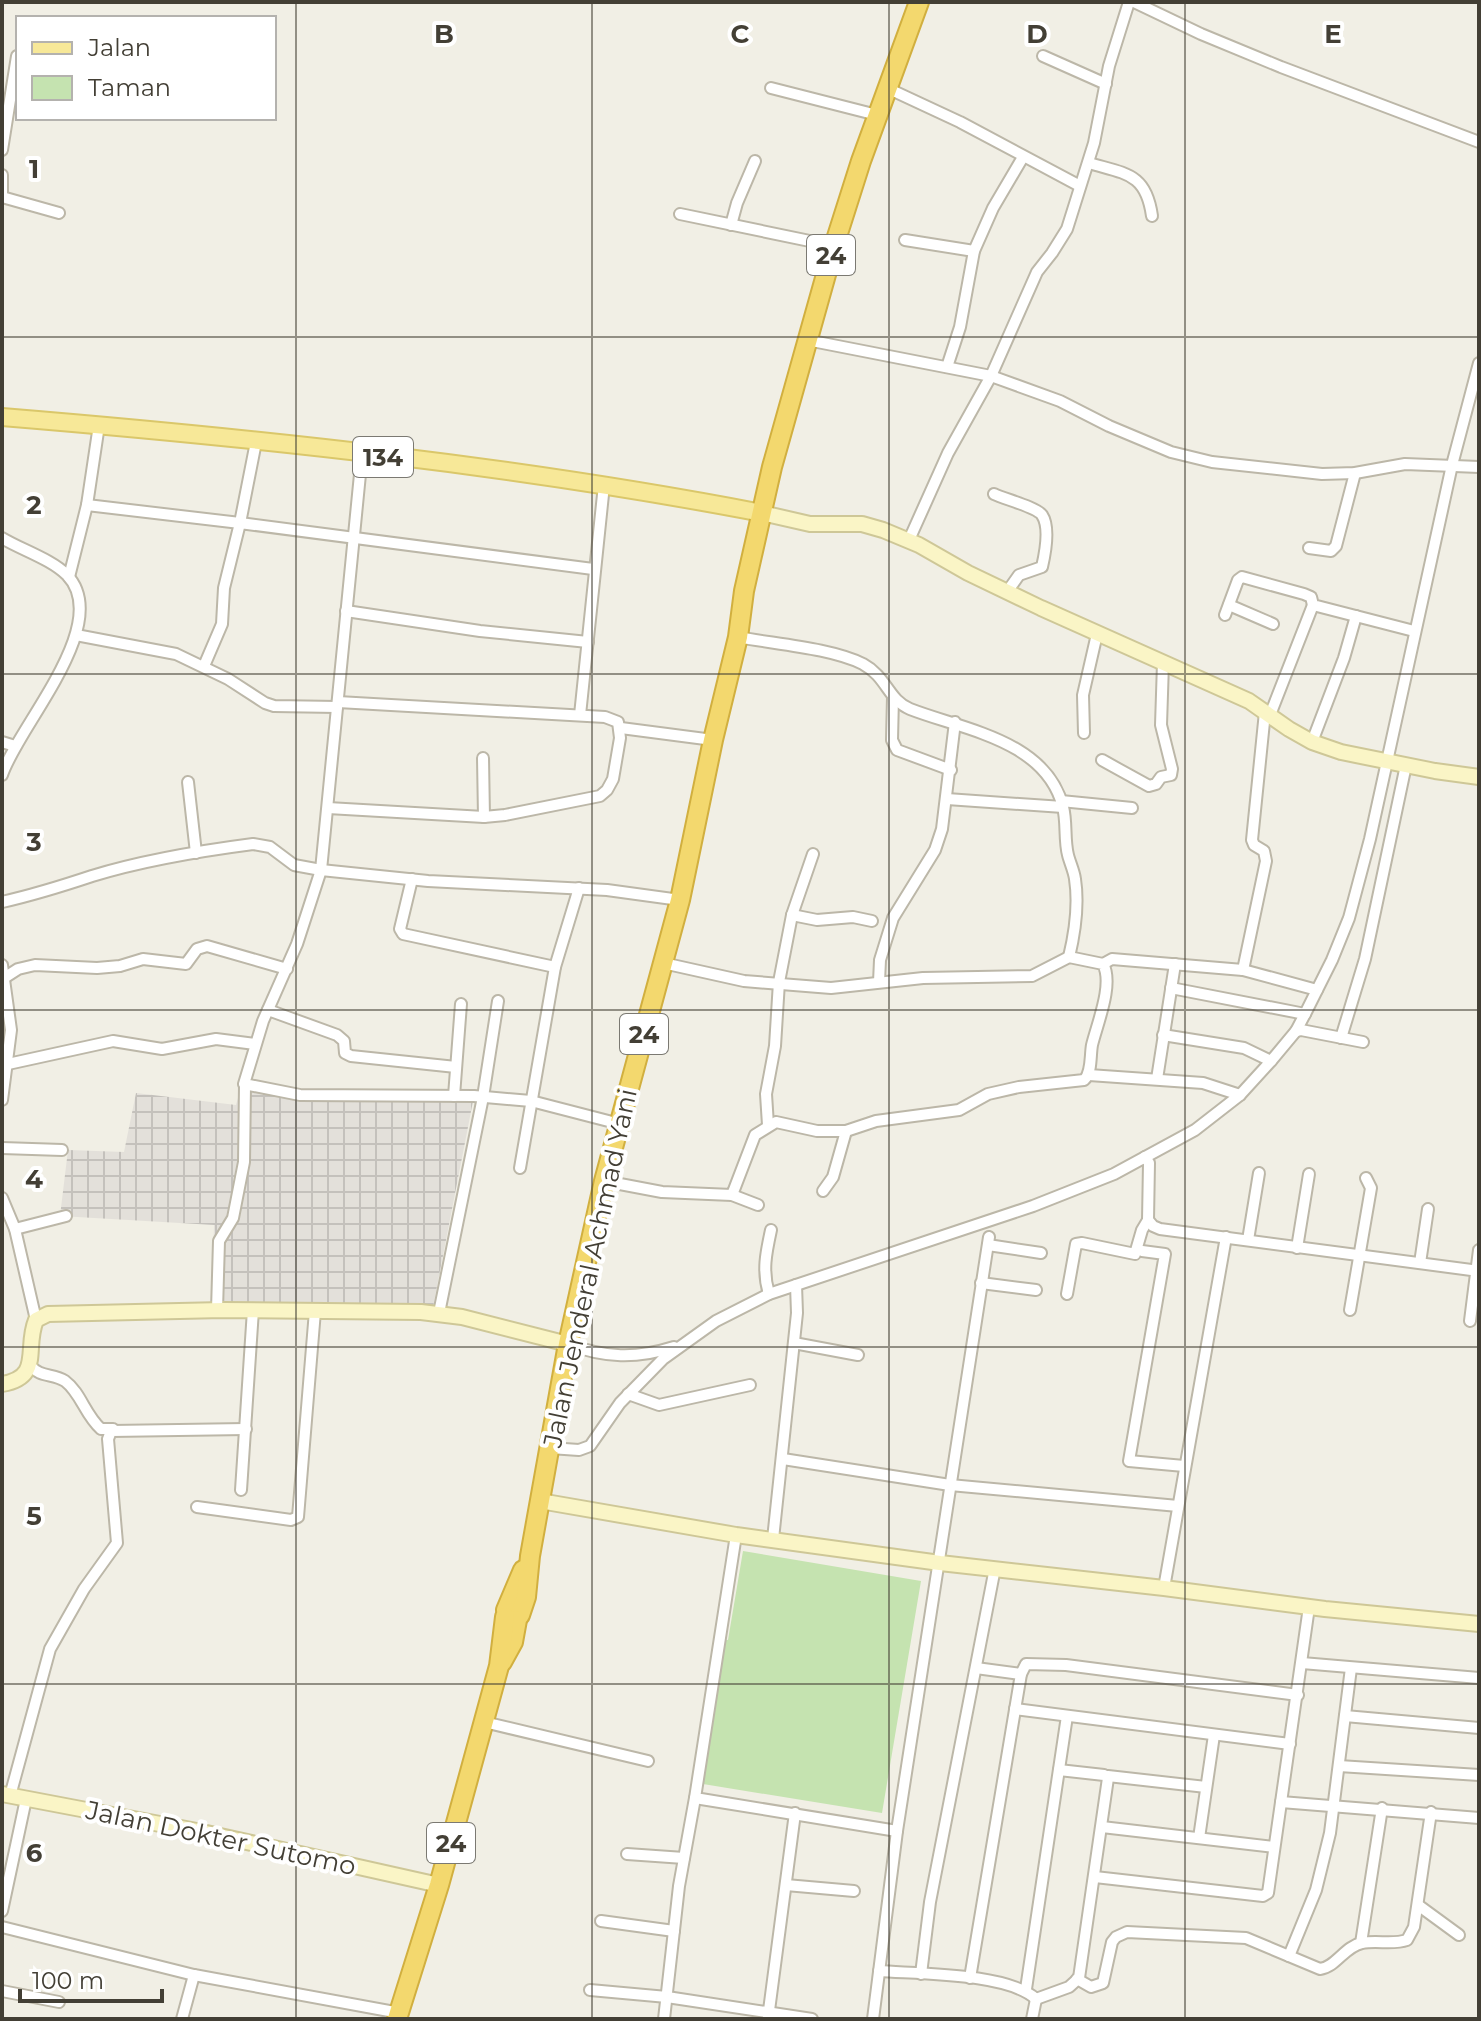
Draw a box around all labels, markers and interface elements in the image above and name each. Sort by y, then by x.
legend [16,16,276,120]
text: B [434,18,454,50]
text: C [731,18,750,50]
text: D [1026,18,1048,50]
text: E [1324,18,1342,50]
text: Jalan [87,33,151,62]
text: Taman [88,73,171,102]
text: 1 [29,153,39,185]
road number: 24 [807,235,855,275]
road number: 134 [353,437,413,477]
text: 2 [26,489,42,521]
text: 3 [25,826,42,858]
road number: 24 [620,1014,668,1054]
street label: Jalan Jenderal Achmad Yani [536,1086,644,1451]
text: 4 [25,1163,43,1195]
text: 5 [26,1500,42,1532]
street label: Jalan Dokter Sutomo [82,1794,359,1882]
road number: 24 [427,1823,475,1863]
text: 6 [26,1837,43,1869]
scale bar [20,1953,162,2003]
text: 100 m [32,1966,104,1995]

